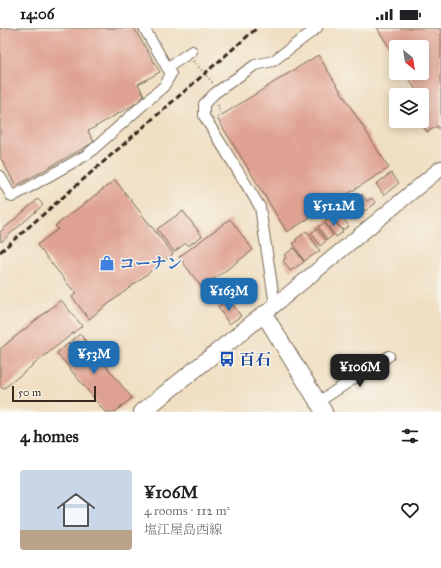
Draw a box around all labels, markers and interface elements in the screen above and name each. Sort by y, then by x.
text: 14:06 [20,5,54,23]
north arrow [389,40,429,80]
map controls [389,40,429,128]
button: layers [389,88,429,128]
pin: ¥51.2M [301,193,367,227]
text: ¥51.2M [313,198,355,214]
shop icon: コーナン [98,254,116,272]
place label: コーナン [119,254,182,273]
pin: ¥163M [201,278,257,312]
text: ¥163M [210,283,248,299]
pin: ¥53M [70,341,118,375]
text: ¥53M [77,346,111,362]
bus stop icon: 百石 [218,350,236,368]
place label: 百石 [239,350,271,369]
pin: ¥106M [332,354,388,388]
text: ¥106M [339,359,381,375]
scale bar [12,384,96,403]
text: 50 m [18,386,41,399]
icon: filters [399,425,421,447]
text: 4 homes [20,426,79,447]
text: ¥106M [144,482,198,503]
icon: home [52,486,100,534]
icon: heart [399,499,421,521]
text: 4 rooms · 112 m² [144,503,230,519]
text: 塩江屋島西線 [144,522,222,538]

